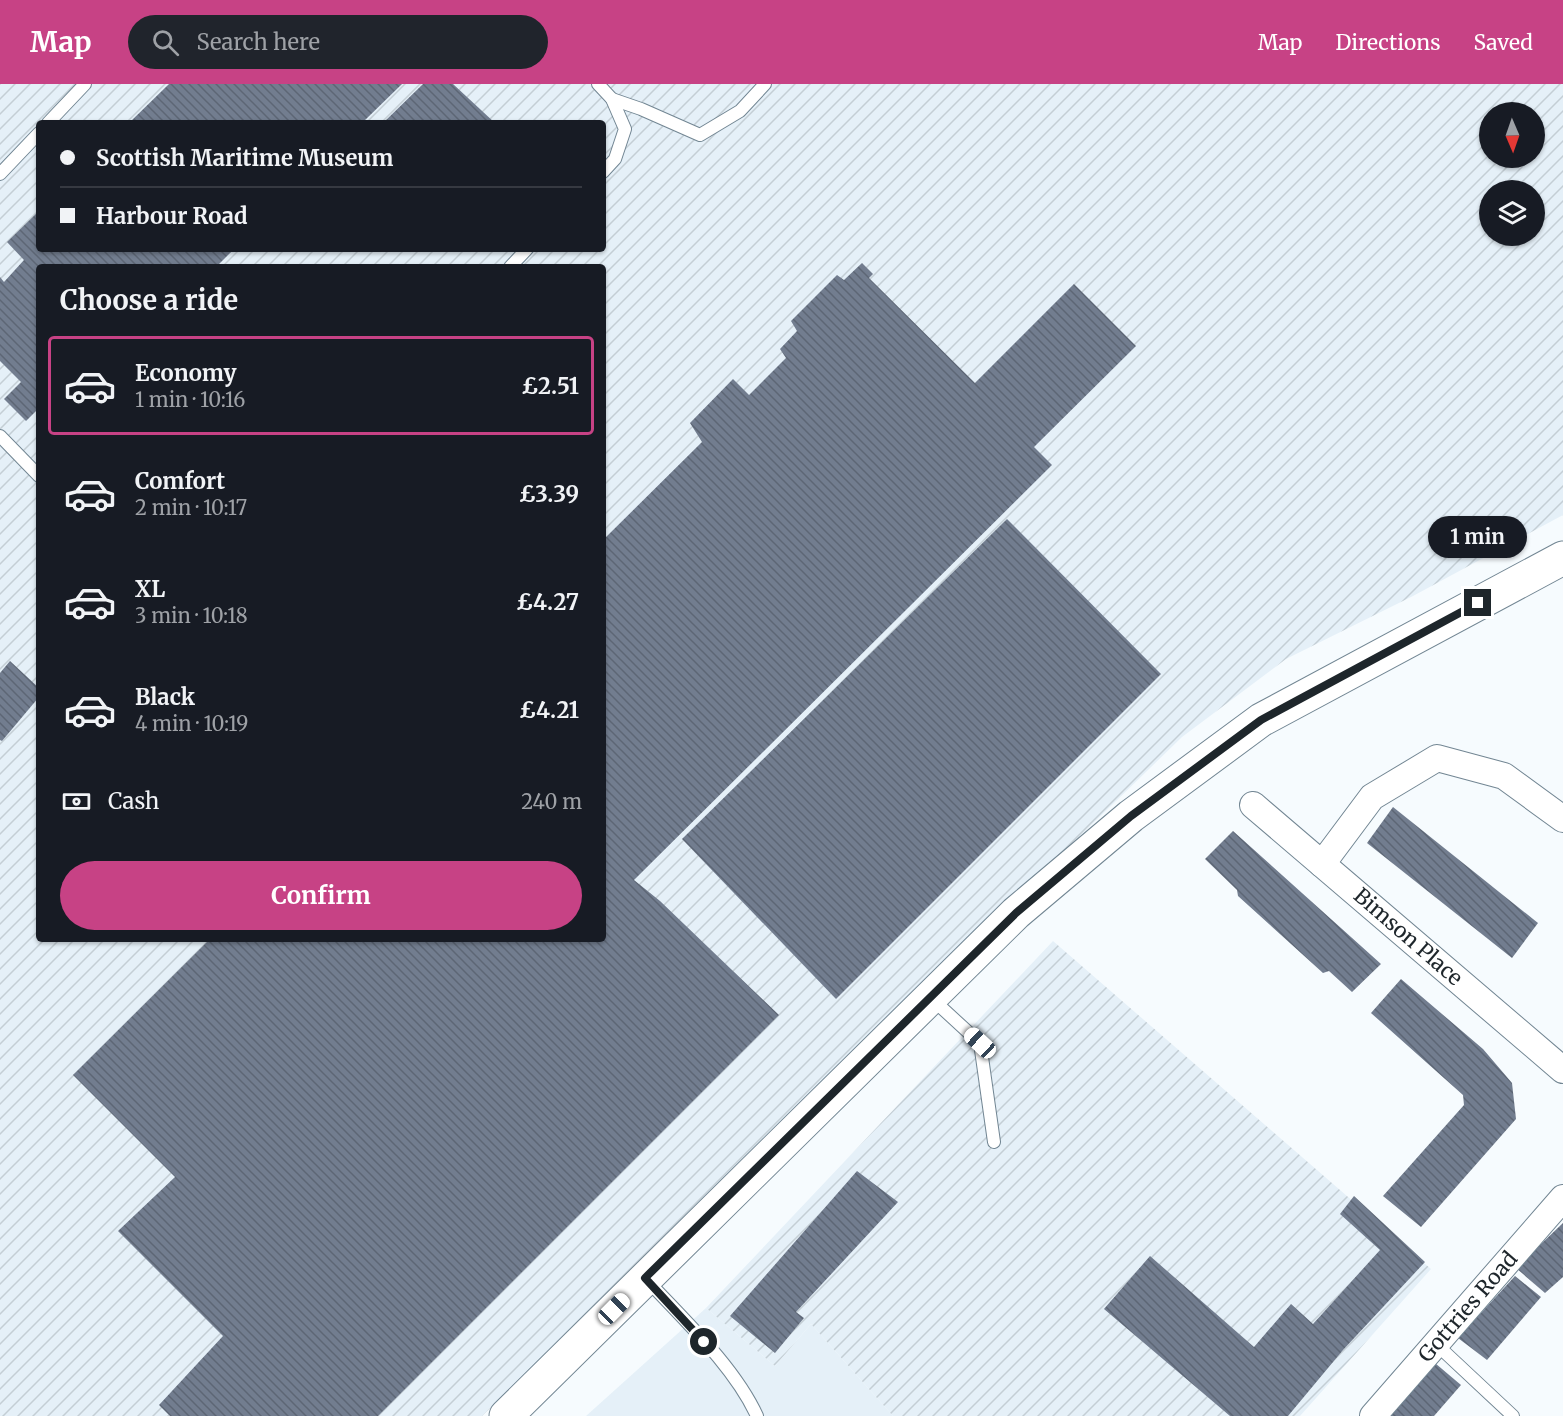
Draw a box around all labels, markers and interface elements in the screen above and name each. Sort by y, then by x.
search box [128,15,548,69]
text: Map [30,24,92,60]
icon: search [149,26,182,59]
text: Search here [197,28,320,56]
text: Map [1258,29,1302,56]
text: Directions [1335,29,1440,56]
text: Saved [1473,29,1533,56]
north arrow [1479,102,1545,168]
map controls [1479,102,1545,246]
text: Scottish Maritime Museum [96,144,393,172]
button: layers [1479,180,1545,246]
text: Harbour Road [96,202,248,230]
text: Choose a ride [60,283,238,317]
icon: car [63,359,117,413]
text: Economy [135,359,236,387]
text: £2.51 [522,372,579,400]
text: 1 min · 10:16 [135,387,245,412]
icon: car [63,467,117,521]
text: Comfort [135,467,225,495]
text: £3.39 [519,480,579,508]
text: 2 min · 10:17 [135,495,247,520]
callout: 1 min [1428,516,1528,558]
text: 1 min [1450,524,1505,549]
icon: car [63,575,117,629]
text: XL [135,575,165,603]
text: £4.27 [516,588,579,616]
route end [1464,589,1491,616]
text: 3 min · 10:18 [135,603,248,628]
icon: car [63,683,117,737]
text: Black [135,683,195,711]
text: £4.21 [519,696,579,724]
text: 4 min · 10:19 [135,711,248,736]
icon: cash [60,785,93,818]
text: Cash [108,787,159,815]
text: 240 m [521,789,582,814]
button: Confirm [60,861,582,930]
street label: Bimson Place [1348,882,1468,991]
car [961,1024,999,1062]
street label: Gottries Road [1412,1245,1523,1368]
car [595,1290,633,1328]
route start [690,1328,717,1355]

